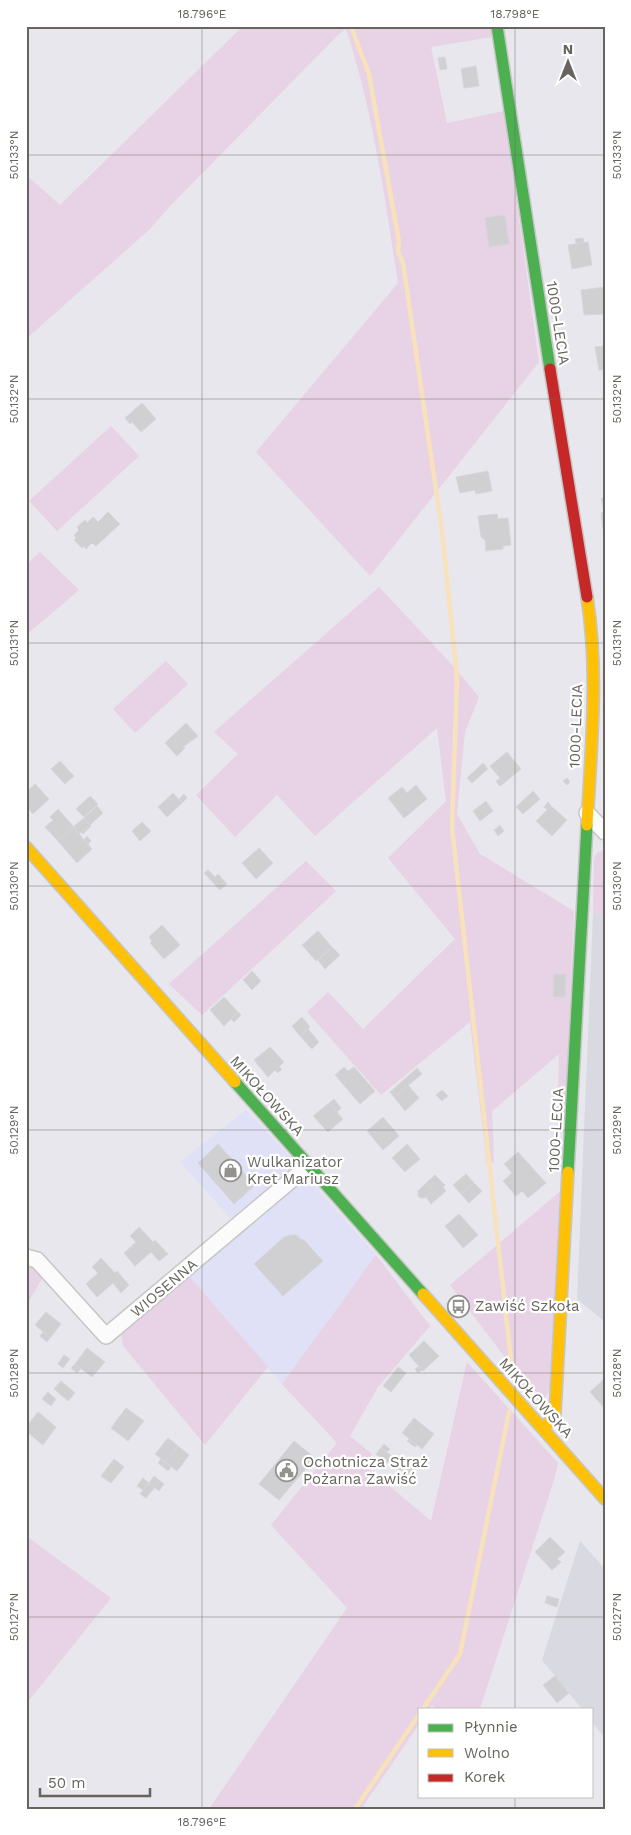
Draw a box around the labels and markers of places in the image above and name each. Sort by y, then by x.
place label: Wulkanizator Kret Mariusz [247,1153,343,1188]
shop icon: Wulkanizator Kret Mariusz [219,1159,243,1183]
bus stop icon: Zawiść Szkoła [447,1294,471,1318]
place label: Zawiść Szkoła [475,1297,580,1315]
place label: Ochotnicza Straż Pożarna Zawiść [303,1453,428,1488]
public building icon: Ochotnicza Straż Pożarna Zawiść [275,1459,299,1483]

